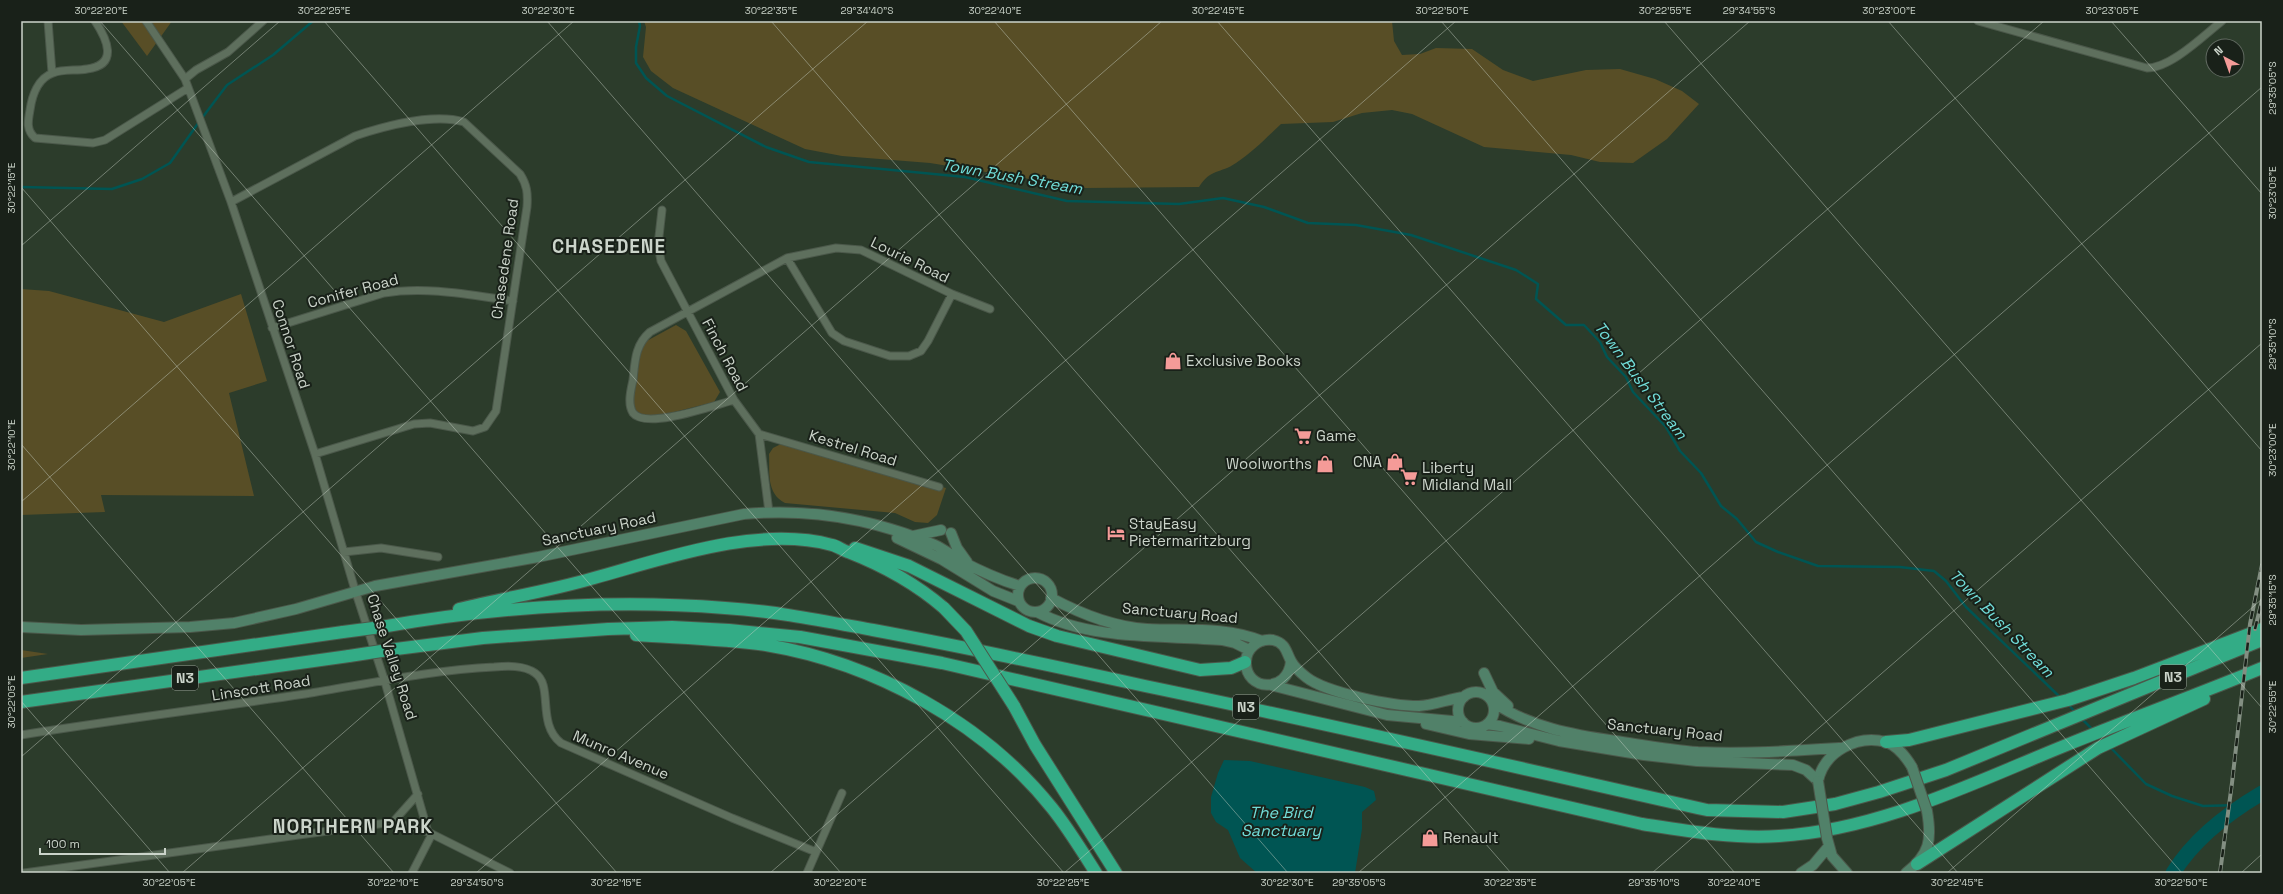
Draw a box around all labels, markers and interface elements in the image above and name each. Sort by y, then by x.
text: 30°22'20"E [74,4,128,17]
text: 30°22'25"E [298,4,351,17]
text: 30°22'30"E [521,4,575,17]
text: 30°22'35"E [745,4,798,17]
text: 29°34'40"S [841,4,894,17]
text: 30°22'40"E [969,4,1022,17]
text: 30°22'45"E [1192,4,1245,17]
text: 30°22'50"E [1415,4,1469,17]
text: 30°22'55"E [1639,4,1692,17]
text: 29°34'55"S [1723,4,1775,17]
text: 30°23'00"E [1862,4,1916,17]
text: 30°23'05"E [2085,4,2139,17]
north arrow [2205,38,2245,78]
text: N [2211,43,2226,58]
text: 29°35'05"S [2266,61,2279,115]
water label: Town Bush Stream [940,154,1085,199]
text: 30°22'15"E [5,162,18,213]
text: 30°23'05"E [2266,166,2279,220]
street label: Chasedene Road [487,197,522,320]
street label: Lourie Road [868,232,953,287]
district label: CHASEDENE [552,234,666,259]
street label: Conifer Road [305,269,400,312]
street label: Connor Road [268,297,315,391]
street label: Finch Road [698,315,753,394]
water label: Town Bush Stream [1589,317,1693,444]
text: 29°35'10"S [2266,318,2279,370]
shop icon: Exclusive Books [1163,351,1183,371]
place label: Exclusive Books [1186,351,1301,370]
text: 30°22'10"E [5,419,18,471]
text: 30°23'00"E [2266,423,2279,477]
street label: Kestrel Road [807,425,899,470]
supermarket icon: Game [1293,426,1313,446]
place label: Game [1316,426,1356,445]
place label: CNA [1353,452,1383,471]
shop icon: CNA [1385,452,1405,472]
place label: Woolworths [1226,454,1312,473]
shop icon: Woolworths [1315,454,1335,474]
place label: Liberty Midland Mall [1422,458,1512,494]
supermarket icon: Liberty Midland Mall [1399,467,1419,487]
street label: Sanctuary Road [540,507,658,550]
place label: StayEasy Pietermaritzburg [1129,514,1251,550]
hotel icon: StayEasy Pietermaritzburg [1106,523,1126,543]
water label: Town Bush Stream [1945,565,2059,683]
text: 29°35'15"S [2266,574,2279,626]
street label: Chase Valley Road [363,591,422,722]
street label: Sanctuary Road [1121,598,1239,627]
road number: N3 [2160,665,2186,689]
road number: N3 [172,666,198,690]
street label: Linscott Road [210,670,312,705]
text: 30°22'05"E [5,675,18,729]
text: 30°22'55"E [2266,680,2279,733]
road number: N3 [1233,695,1259,719]
street label: Sanctuary Road [1606,714,1724,745]
street label: Munro Avenue [570,726,672,783]
water label: The Bird Sanctuary [1241,802,1322,841]
district label: NORTHERN PARK [273,814,433,839]
shop icon: Renault [1420,828,1440,848]
place label: Renault [1443,828,1499,847]
scale bar [40,830,165,856]
text: 100 m [46,836,80,852]
text: 30°22'05"E [142,876,196,889]
text: 30°22'10"E [367,876,419,889]
text: 29°34'50"S [450,876,504,889]
text: 30°22'15"E [591,876,642,889]
text: 30°22'20"E [813,876,867,889]
text: 30°22'25"E [1037,876,1090,889]
text: 30°22'30"E [1260,876,1314,889]
text: 29°35'05"S [1332,876,1386,889]
text: 30°22'35"E [1484,876,1537,889]
text: 29°35'10"S [1628,876,1680,889]
text: 30°22'40"E [1708,876,1761,889]
text: 30°22'45"E [1931,876,1984,889]
text: 30°22'50"E [2154,876,2208,889]

